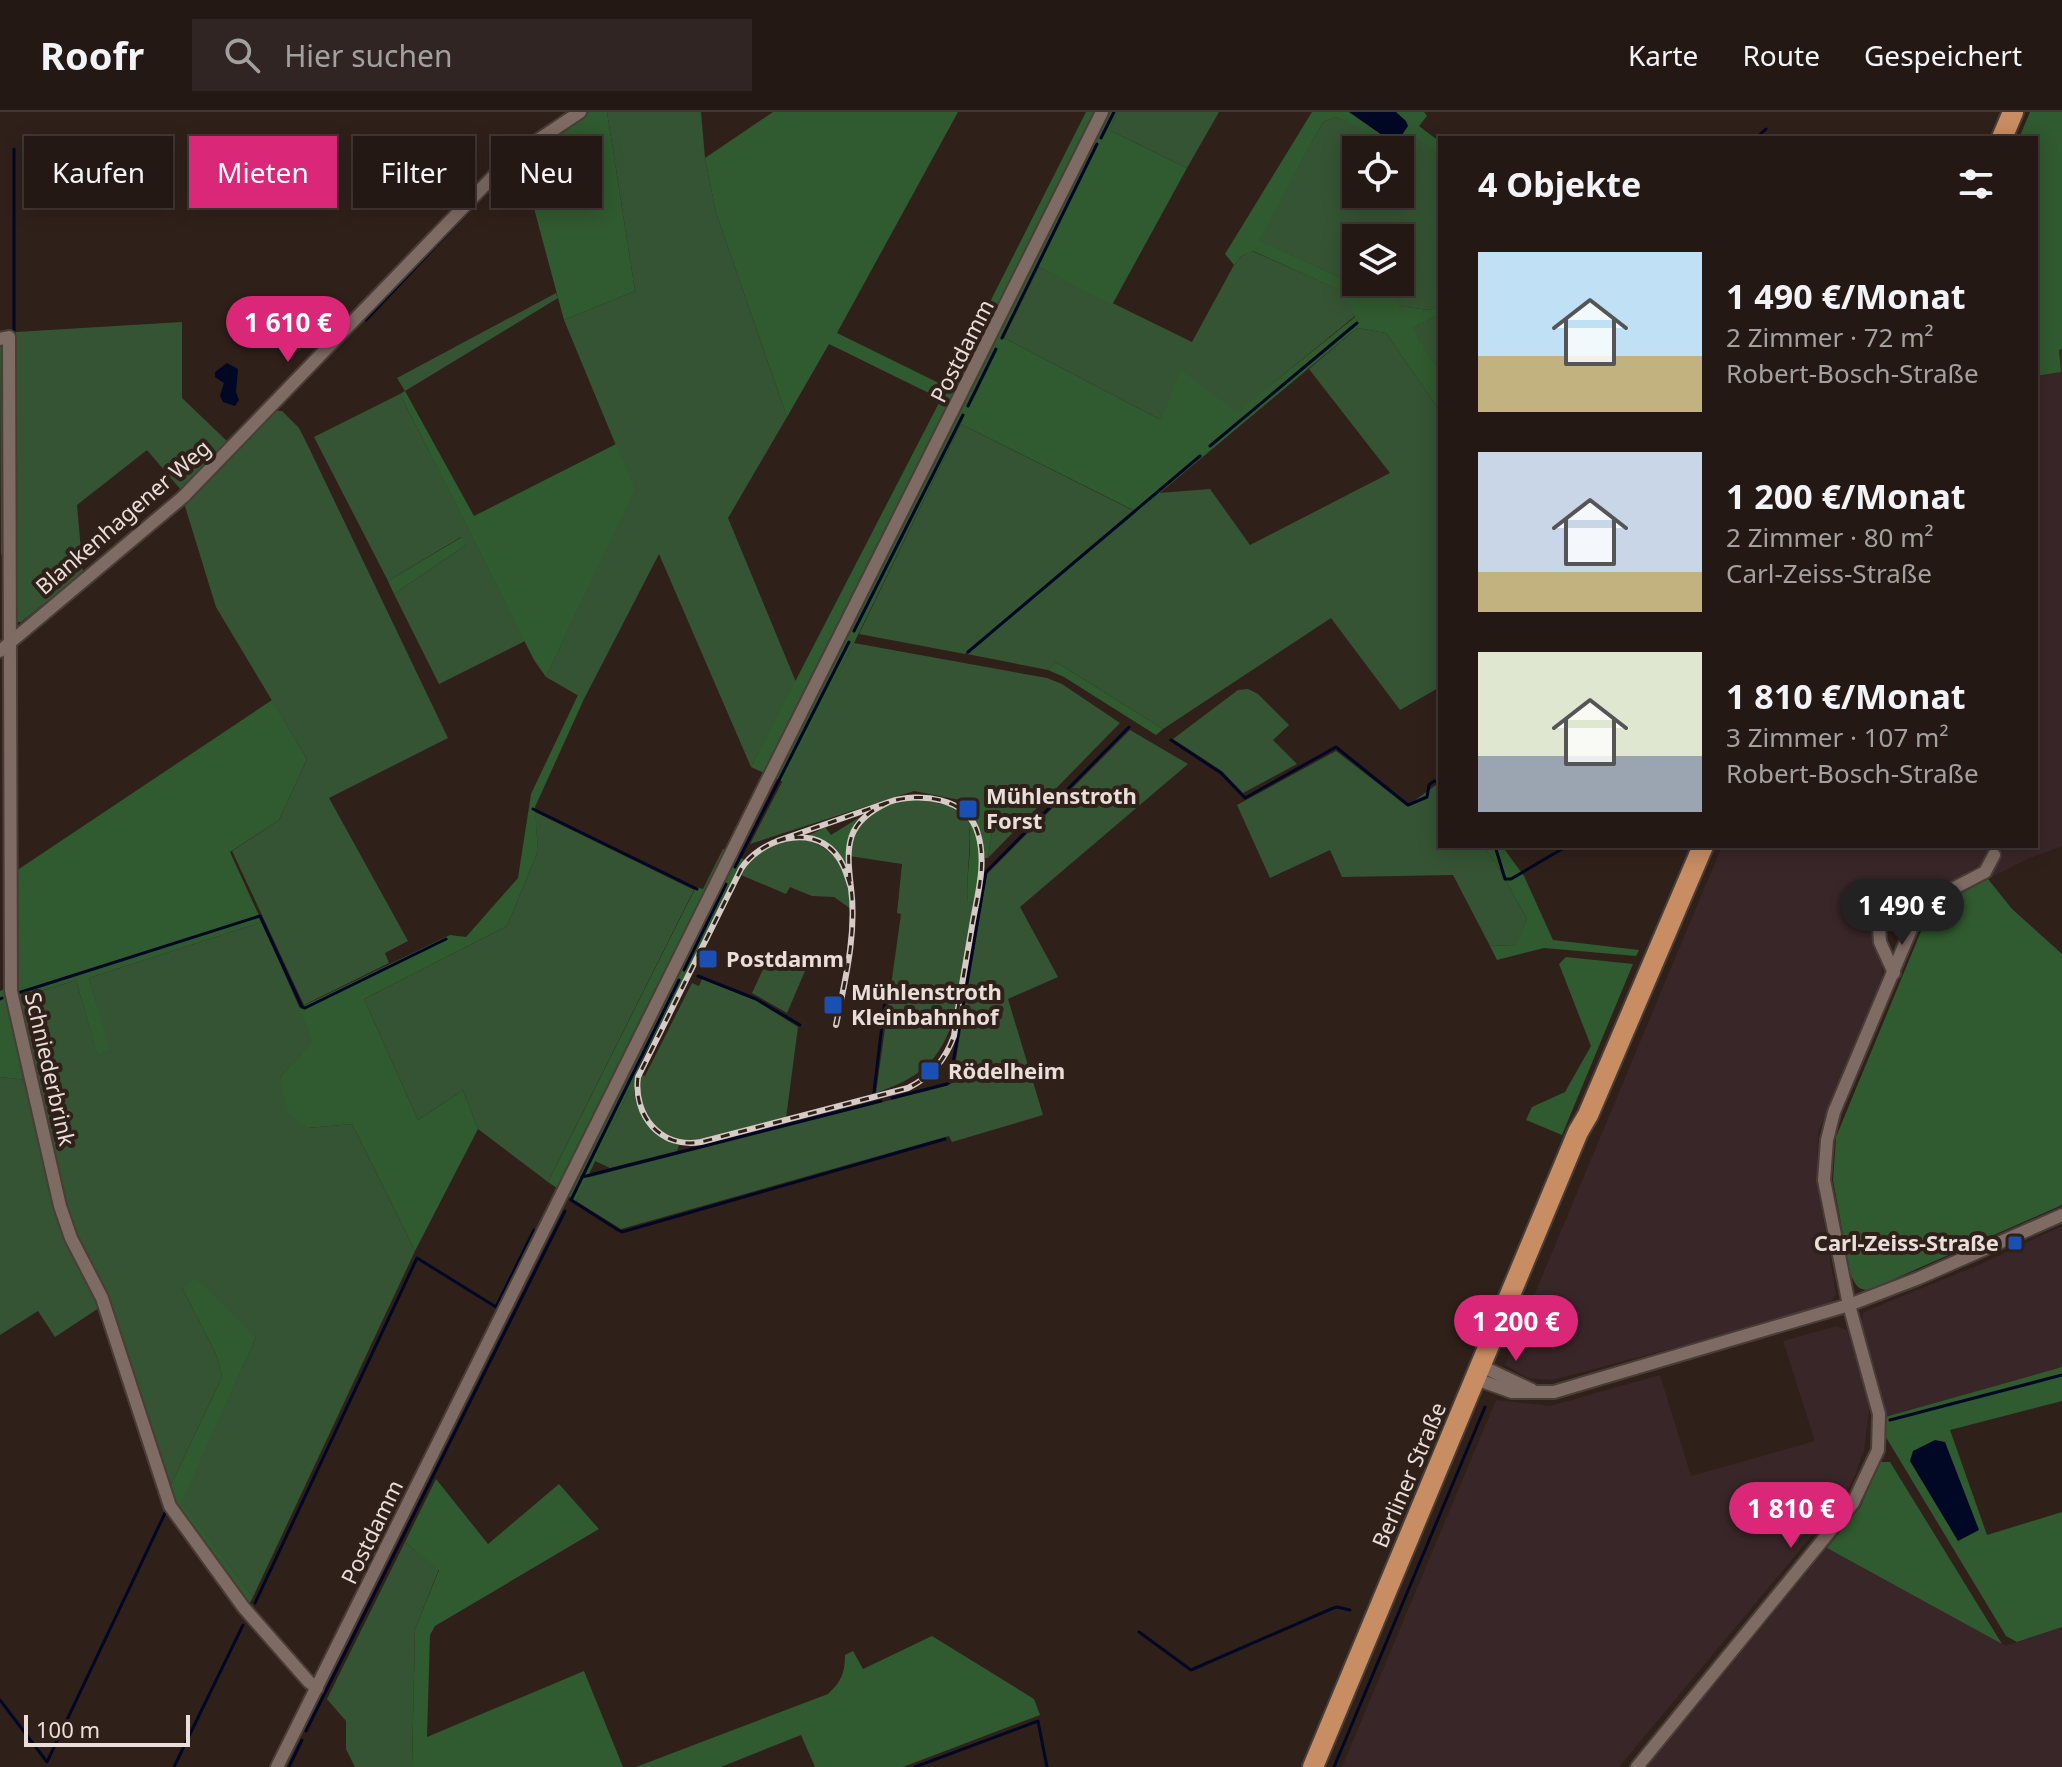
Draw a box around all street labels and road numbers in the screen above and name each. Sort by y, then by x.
street label: Postdamm [922,294,1000,407]
street label: Blankenhagener Weg [29,432,216,600]
street label: Schniederbrink [19,989,83,1149]
street label: Berliner Straße [1364,1397,1452,1552]
street label: Postdamm [333,1475,409,1589]

